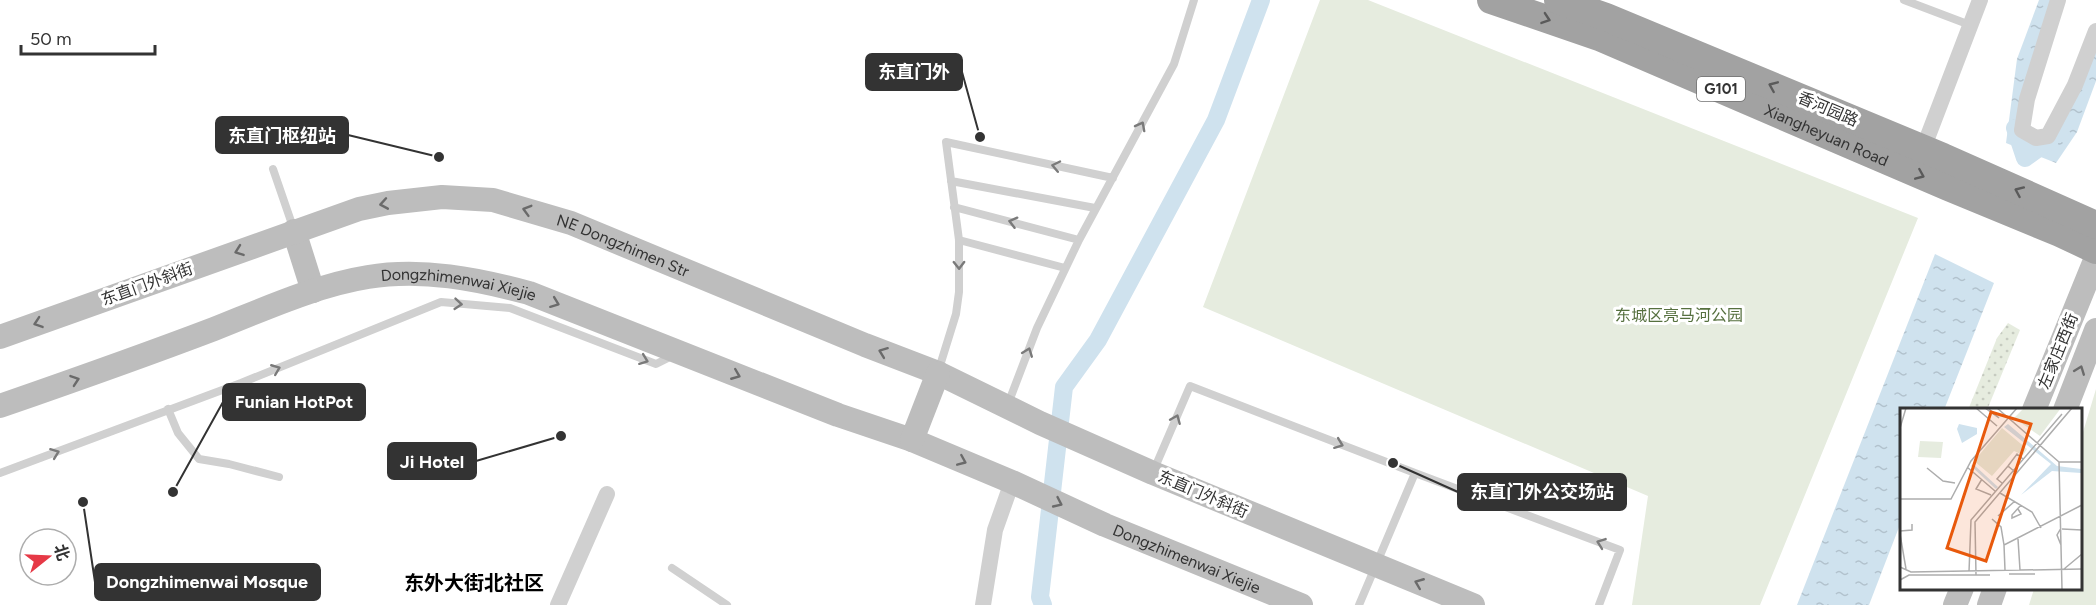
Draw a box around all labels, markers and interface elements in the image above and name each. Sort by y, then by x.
one-way arrow [1541,12,1551,24]
scale bar [21,18,154,56]
text: 50 m [30,28,72,50]
callout: 东直门外 [866,54,962,90]
text: 东直门外 [878,61,950,83]
road number: G101 [1697,77,1745,101]
one-way arrow [1768,81,1779,93]
street label: 香河园路 [1795,88,1861,130]
street label: Xiangheyuan Road [1762,100,1891,170]
callout: 东直门枢纽站 [216,117,348,153]
one-way arrow [1133,121,1145,132]
text: 东直门枢纽站 [228,125,336,147]
one-way arrow [1051,160,1061,173]
one-way arrow [1914,168,1925,180]
one-way arrow [2014,186,2025,198]
one-way arrow [380,197,390,210]
one-way arrow [522,205,533,217]
street label: NE Dongzhimen Str [555,210,693,281]
one-way arrow [1008,217,1018,230]
one-way arrow [234,243,245,256]
street label: 东直门外斜街 [99,259,195,309]
one-way arrow [953,261,965,270]
street label: Dongzhimenwai Xiejie [380,264,540,305]
one-way arrow [548,296,559,308]
one-way arrow [454,297,463,310]
park label: 东城区亮马河公园 [1615,306,1743,325]
street label: 左家庄西街 [2034,310,2082,392]
one-way arrow [33,316,44,329]
one-way arrow [879,347,890,359]
one-way arrow [1021,348,1033,359]
one-way arrow [638,352,648,365]
one-way arrow [270,364,281,376]
one-way arrow [2073,365,2086,376]
one-way arrow [730,368,741,380]
one-way arrow [69,374,80,387]
callout: Funian HotPot [223,384,365,420]
text: Funian HotPot [235,391,353,413]
inset map [1900,408,2081,590]
one-way arrow [1169,414,1181,425]
one-way arrow [1333,436,1343,449]
callout: Ji Hotel [388,443,476,479]
one-way arrow [49,447,60,460]
text: Ji Hotel [400,451,464,473]
one-way arrow [955,454,966,466]
street label: 东直门外斜街 [1155,466,1251,522]
callout: 东直门外公交场站 [1458,474,1626,510]
text: 东直门外公交场站 [1470,481,1614,503]
one-way arrow [1052,496,1063,508]
street label: Dongzhimenwai Xiejie [1110,520,1264,597]
north arrow [18,527,78,587]
one-way arrow [1596,537,1607,550]
text: 北 [50,542,73,563]
callout: Dongzhimenwai Mosque [95,564,320,600]
text: Dongzhimenwai Mosque [106,571,308,593]
district label: 东外大街北社区 [404,571,544,595]
one-way arrow [1414,578,1425,590]

